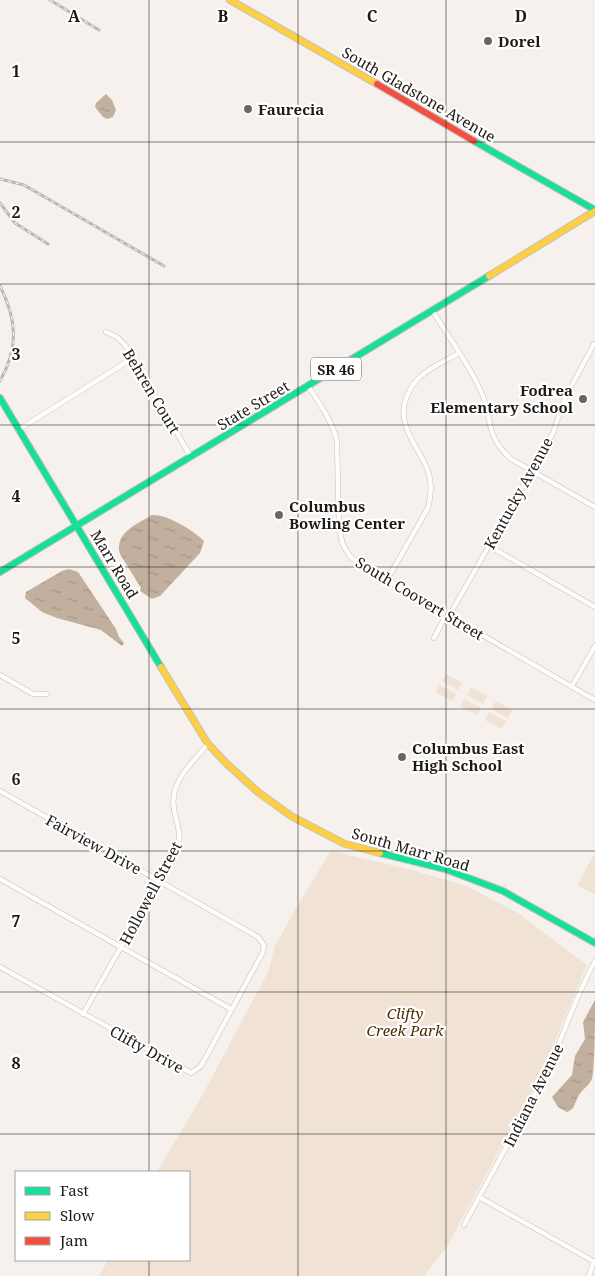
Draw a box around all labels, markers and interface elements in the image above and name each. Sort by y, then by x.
text: A [68,5,81,27]
text: B [218,5,229,27]
text: C [367,5,378,27]
text: D [515,5,527,27]
place label: Dorel [498,31,541,51]
marker: Dorel [482,35,494,47]
street label: South Gladstone Avenue [339,42,499,146]
text: 1 [11,60,21,82]
place label: Faurecia [258,99,324,119]
marker: Faurecia [242,103,254,115]
text: 2 [11,201,21,223]
text: 3 [11,343,21,365]
street label: Behren Court [119,345,185,437]
road number: SR 46 [311,358,361,380]
street label: State Street [213,376,293,434]
place label: Fodrea Elementary School [430,380,574,417]
marker: Fodrea Elementary School [577,393,589,405]
street label: Kentucky Avenue [479,434,557,552]
text: 4 [11,485,21,507]
place label: Columbus Bowling Center [289,496,405,533]
marker: Columbus Bowling Center [273,509,285,521]
street label: Marr Road [87,526,143,602]
street label: South Coovert Street [352,552,488,644]
text: 5 [11,627,21,649]
place label: Columbus East High School [412,738,524,775]
marker: Columbus East High School [396,751,408,763]
text: 6 [11,768,21,790]
street label: Fairview Drive [43,809,145,879]
street label: South Marr Road [350,823,472,875]
street label: Hollowell Street [114,838,186,948]
text: 7 [11,910,21,932]
park label: Clifty Creek Park [367,1003,444,1040]
street label: Clifty Drive [107,1021,187,1077]
street label: Indiana Avenue [498,1040,568,1150]
text: 8 [11,1052,21,1074]
legend [15,1171,190,1261]
text: Fast [60,1180,89,1200]
text: Slow [60,1205,94,1225]
text: Jam [59,1230,88,1250]

